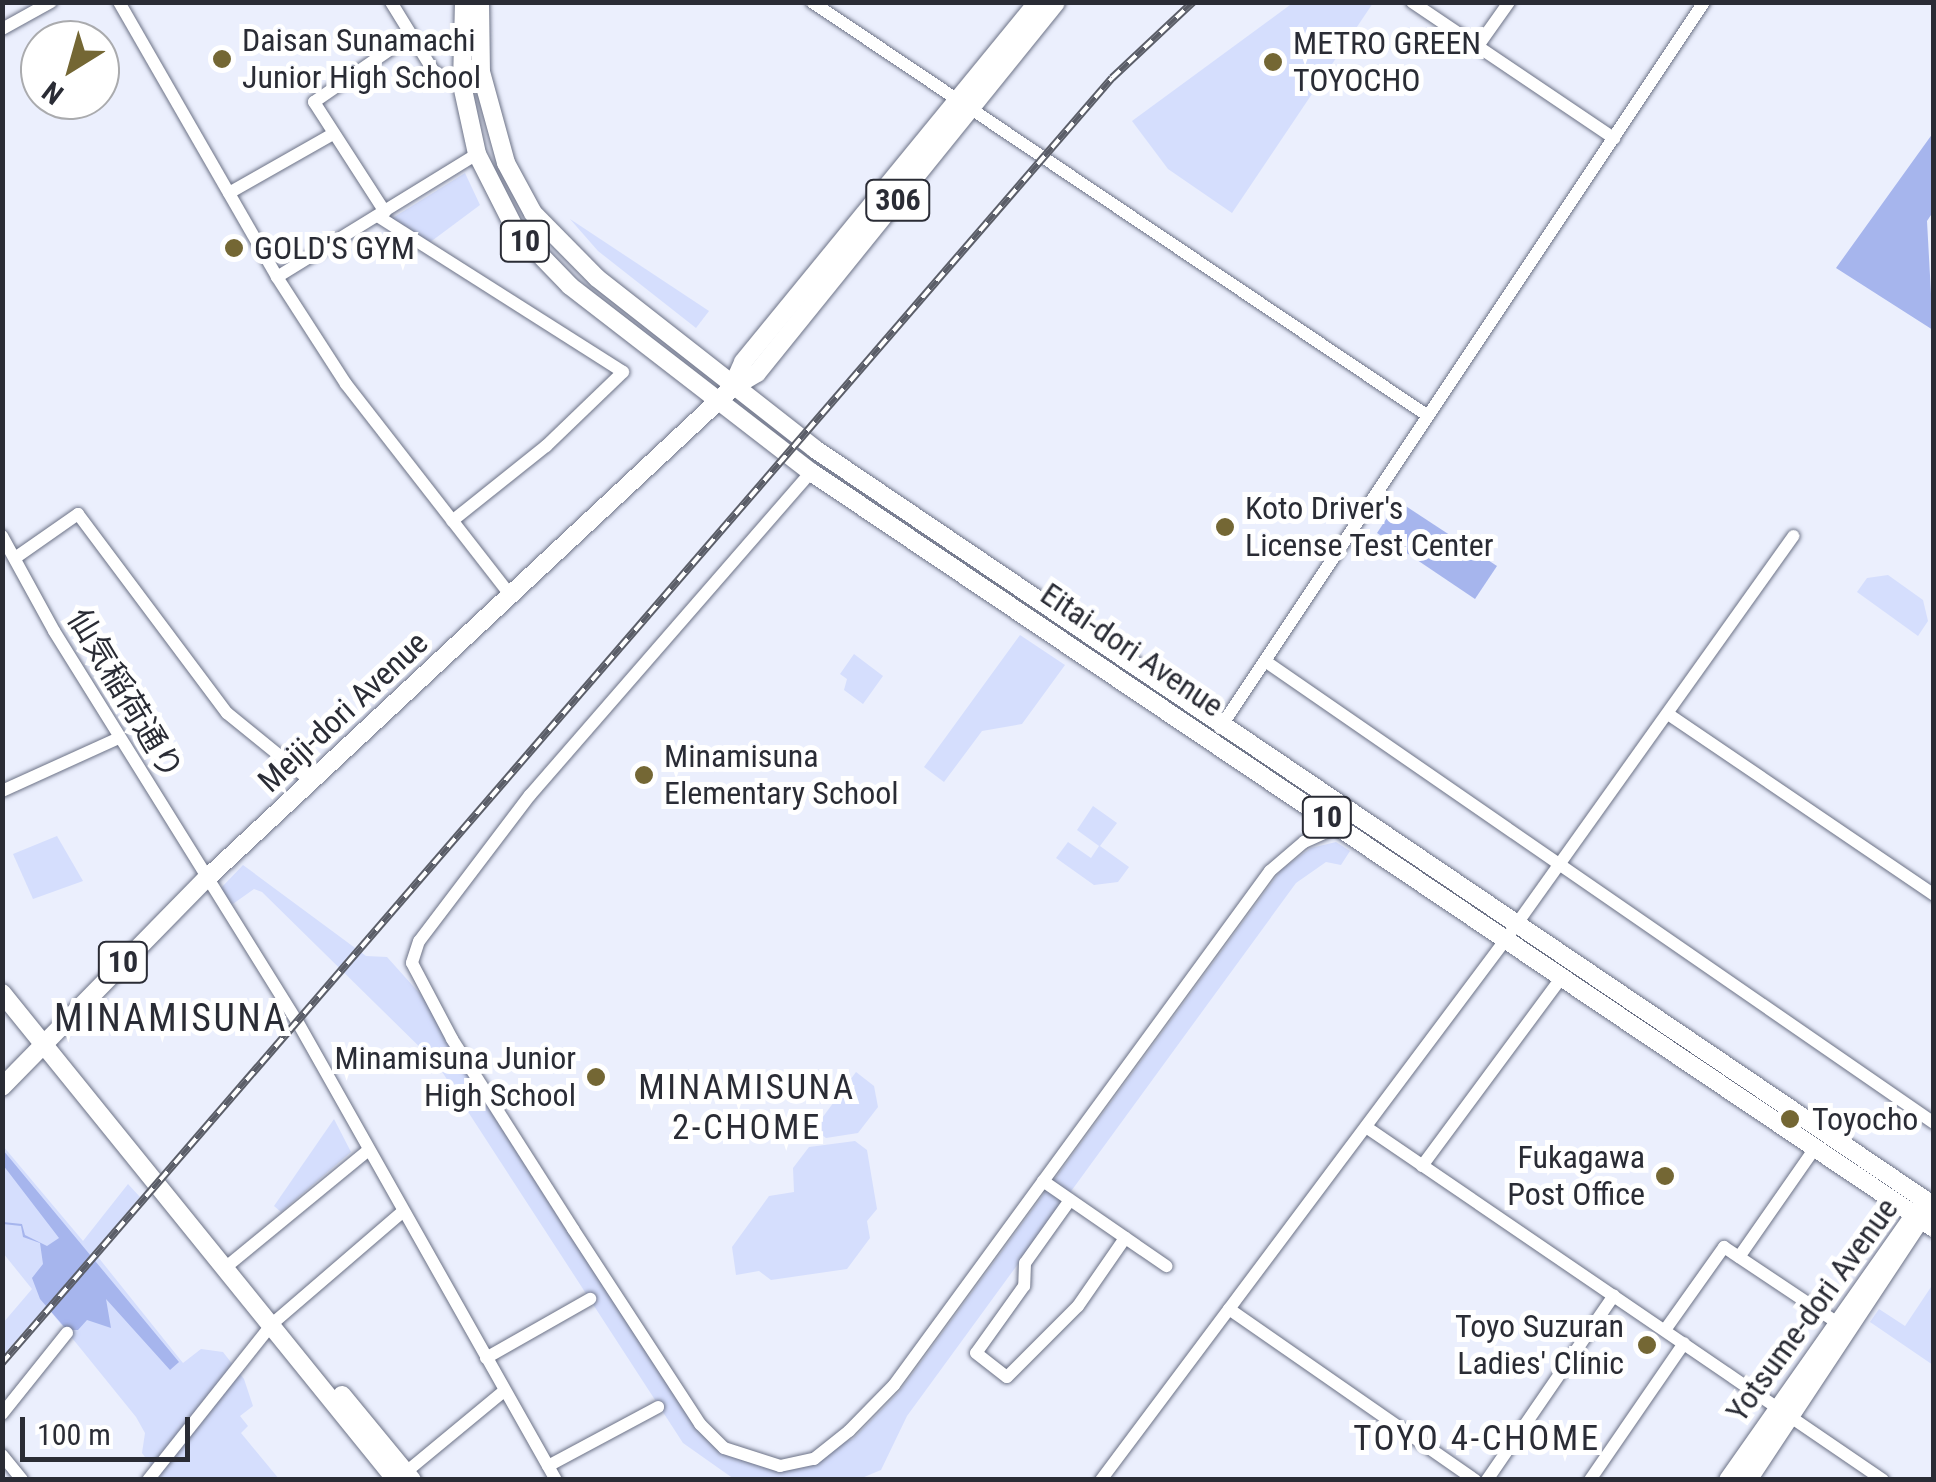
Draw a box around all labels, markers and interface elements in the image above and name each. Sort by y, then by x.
north arrow [20,20,120,120]
place label: Daisan Sunamachi Junior High School [242,22,481,97]
place label: METRO GREEN TOYOCHO [1293,25,1481,100]
marker: Daisan Sunamachi Junior High School [211,48,233,70]
marker: METRO GREEN TOYOCHO [1262,51,1284,73]
text: N [36,74,70,111]
road number: 306 [863,175,933,225]
road number: 10 [498,216,552,266]
place label: GOLD'S GYM [254,229,415,267]
marker: GOLD'S GYM [223,237,245,259]
place label: Koto Driver's License Test Center [1245,490,1494,565]
marker: Koto Driver's License Test Center [1214,516,1236,538]
street label: Eitai-dori Avenue [1033,575,1231,725]
street label: 仙気稲荷通り [59,602,191,786]
street label: Meiji-dori Avenue [250,624,436,800]
place label: Minamisuna Elementary School [664,738,899,813]
marker: Minamisuna Elementary School [633,764,655,786]
road number: 10 [1300,792,1354,842]
road number: 10 [96,937,150,987]
district label: MINAMISUNA [54,996,288,1042]
place label: Minamisuna Junior High School [334,1040,576,1115]
marker: Minamisuna Junior High School [585,1066,607,1088]
district label: MINAMISUNA 2-CHOME [638,1067,856,1149]
place label: Toyocho [1812,1100,1918,1138]
marker: Toyocho [1777,1106,1803,1132]
place label: Fukagawa Post Office [1507,1139,1645,1214]
marker: Fukagawa Post Office [1654,1165,1676,1187]
street label: Yotsume-dori Avenue [1718,1191,1906,1429]
place label: Toyo Suzuran Ladies' Clinic [1455,1308,1624,1383]
marker: Toyo Suzuran Ladies' Clinic [1634,1332,1660,1358]
scale bar [25,1397,195,1459]
text: 100 m [37,1417,111,1452]
district label: TOYO 4-CHOME [1353,1418,1601,1460]

